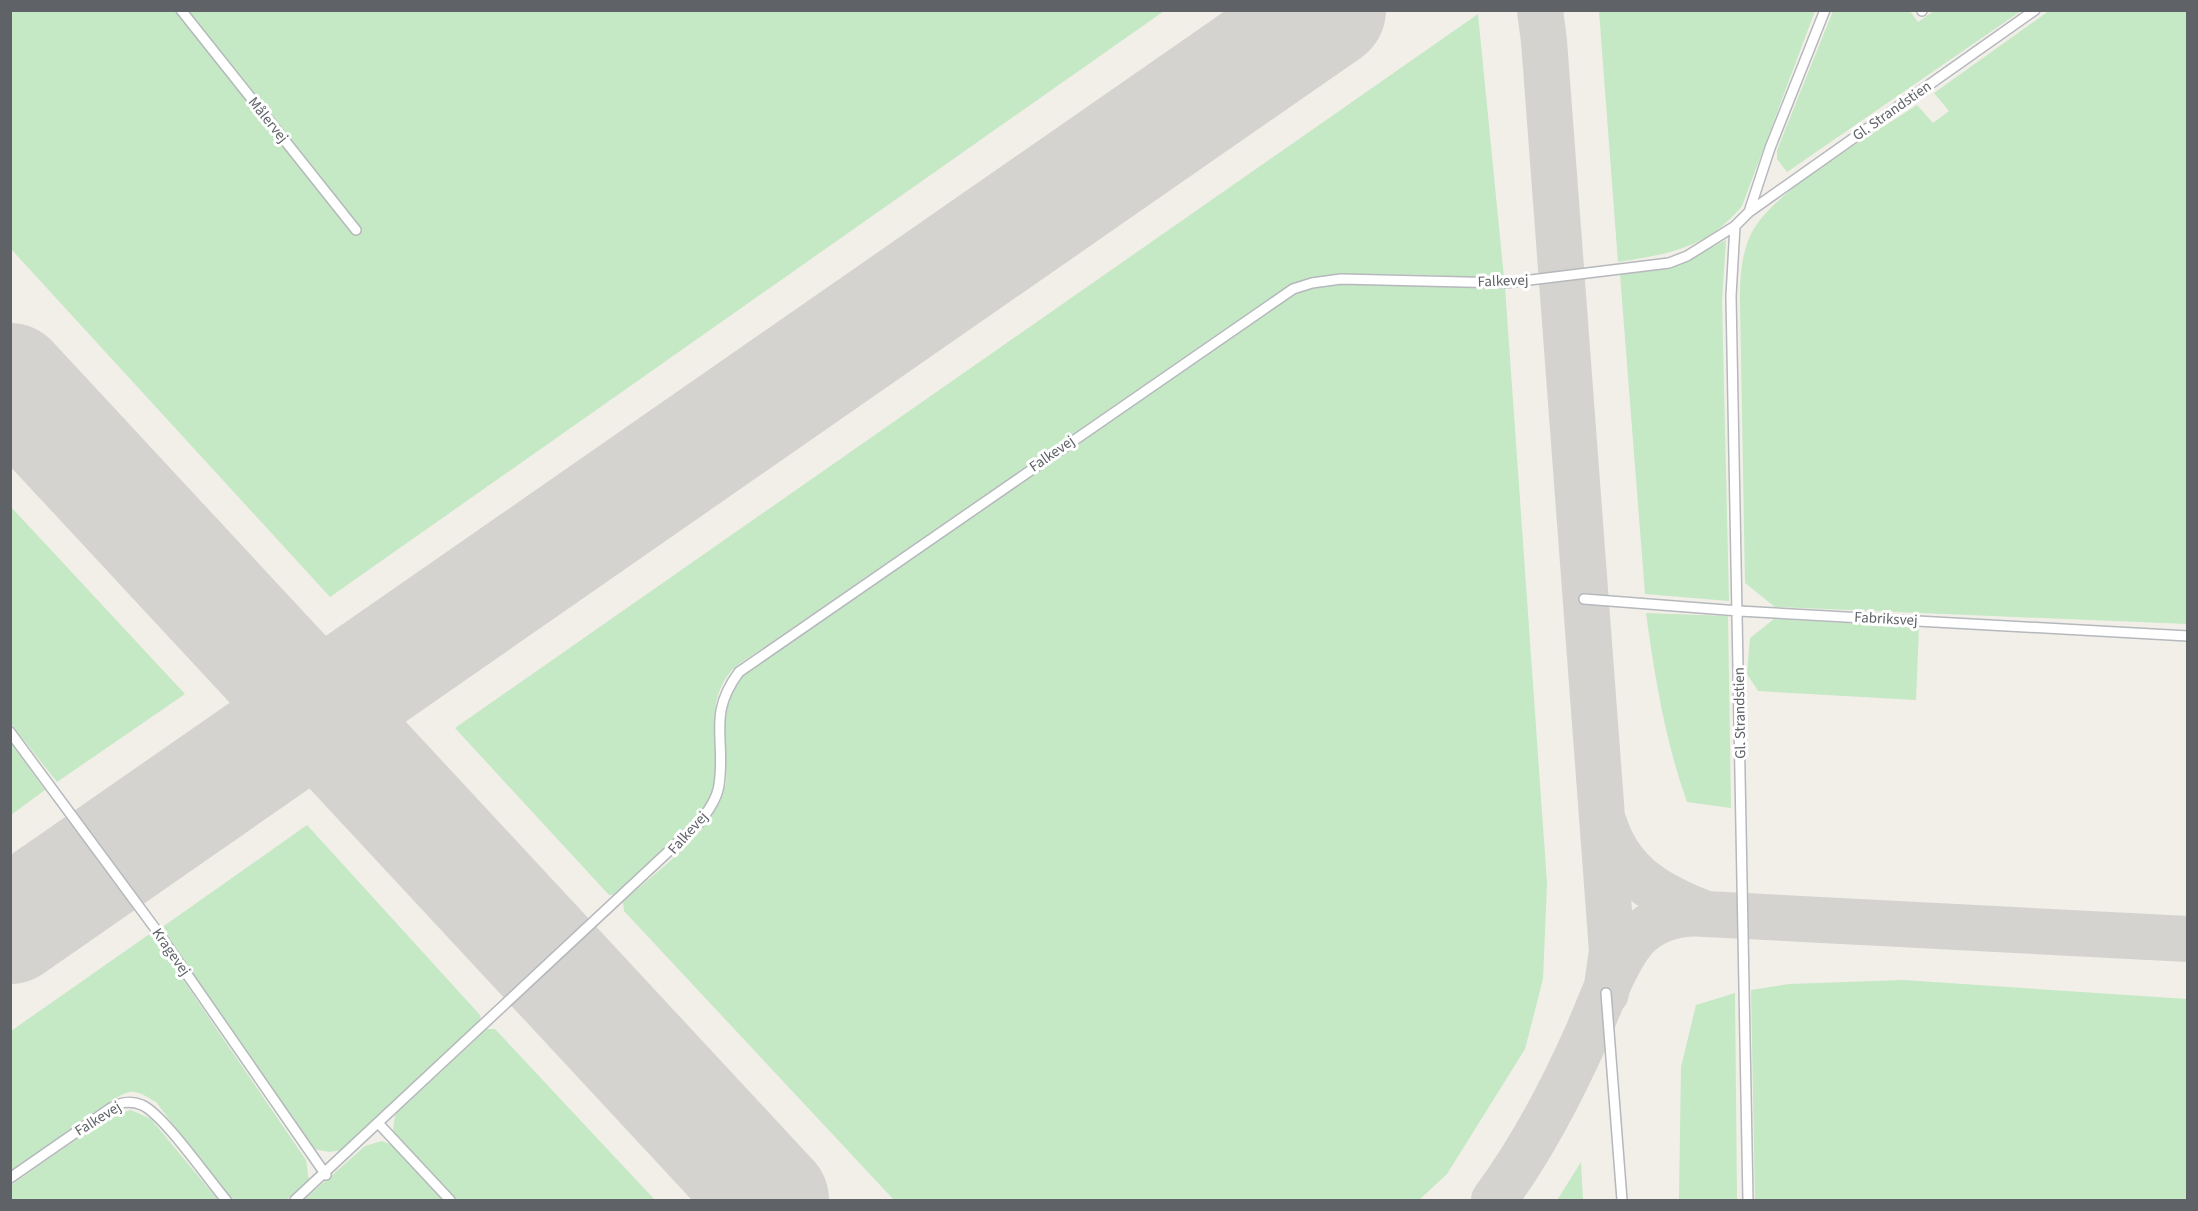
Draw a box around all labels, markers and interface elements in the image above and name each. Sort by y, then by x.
street label: Gl. Strandstien [1848,76,1936,146]
street label: Målervej [243,93,293,147]
street label: Falkevej [1477,270,1529,292]
street label: Falkevej [1025,431,1079,477]
street label: Fabriksvej [1854,607,1918,631]
street label: Gl. Strandstien [1729,667,1751,759]
street label: Falkevej [663,807,713,859]
street label: Kragevej [147,924,195,980]
street label: Falkevej [71,1097,125,1141]

